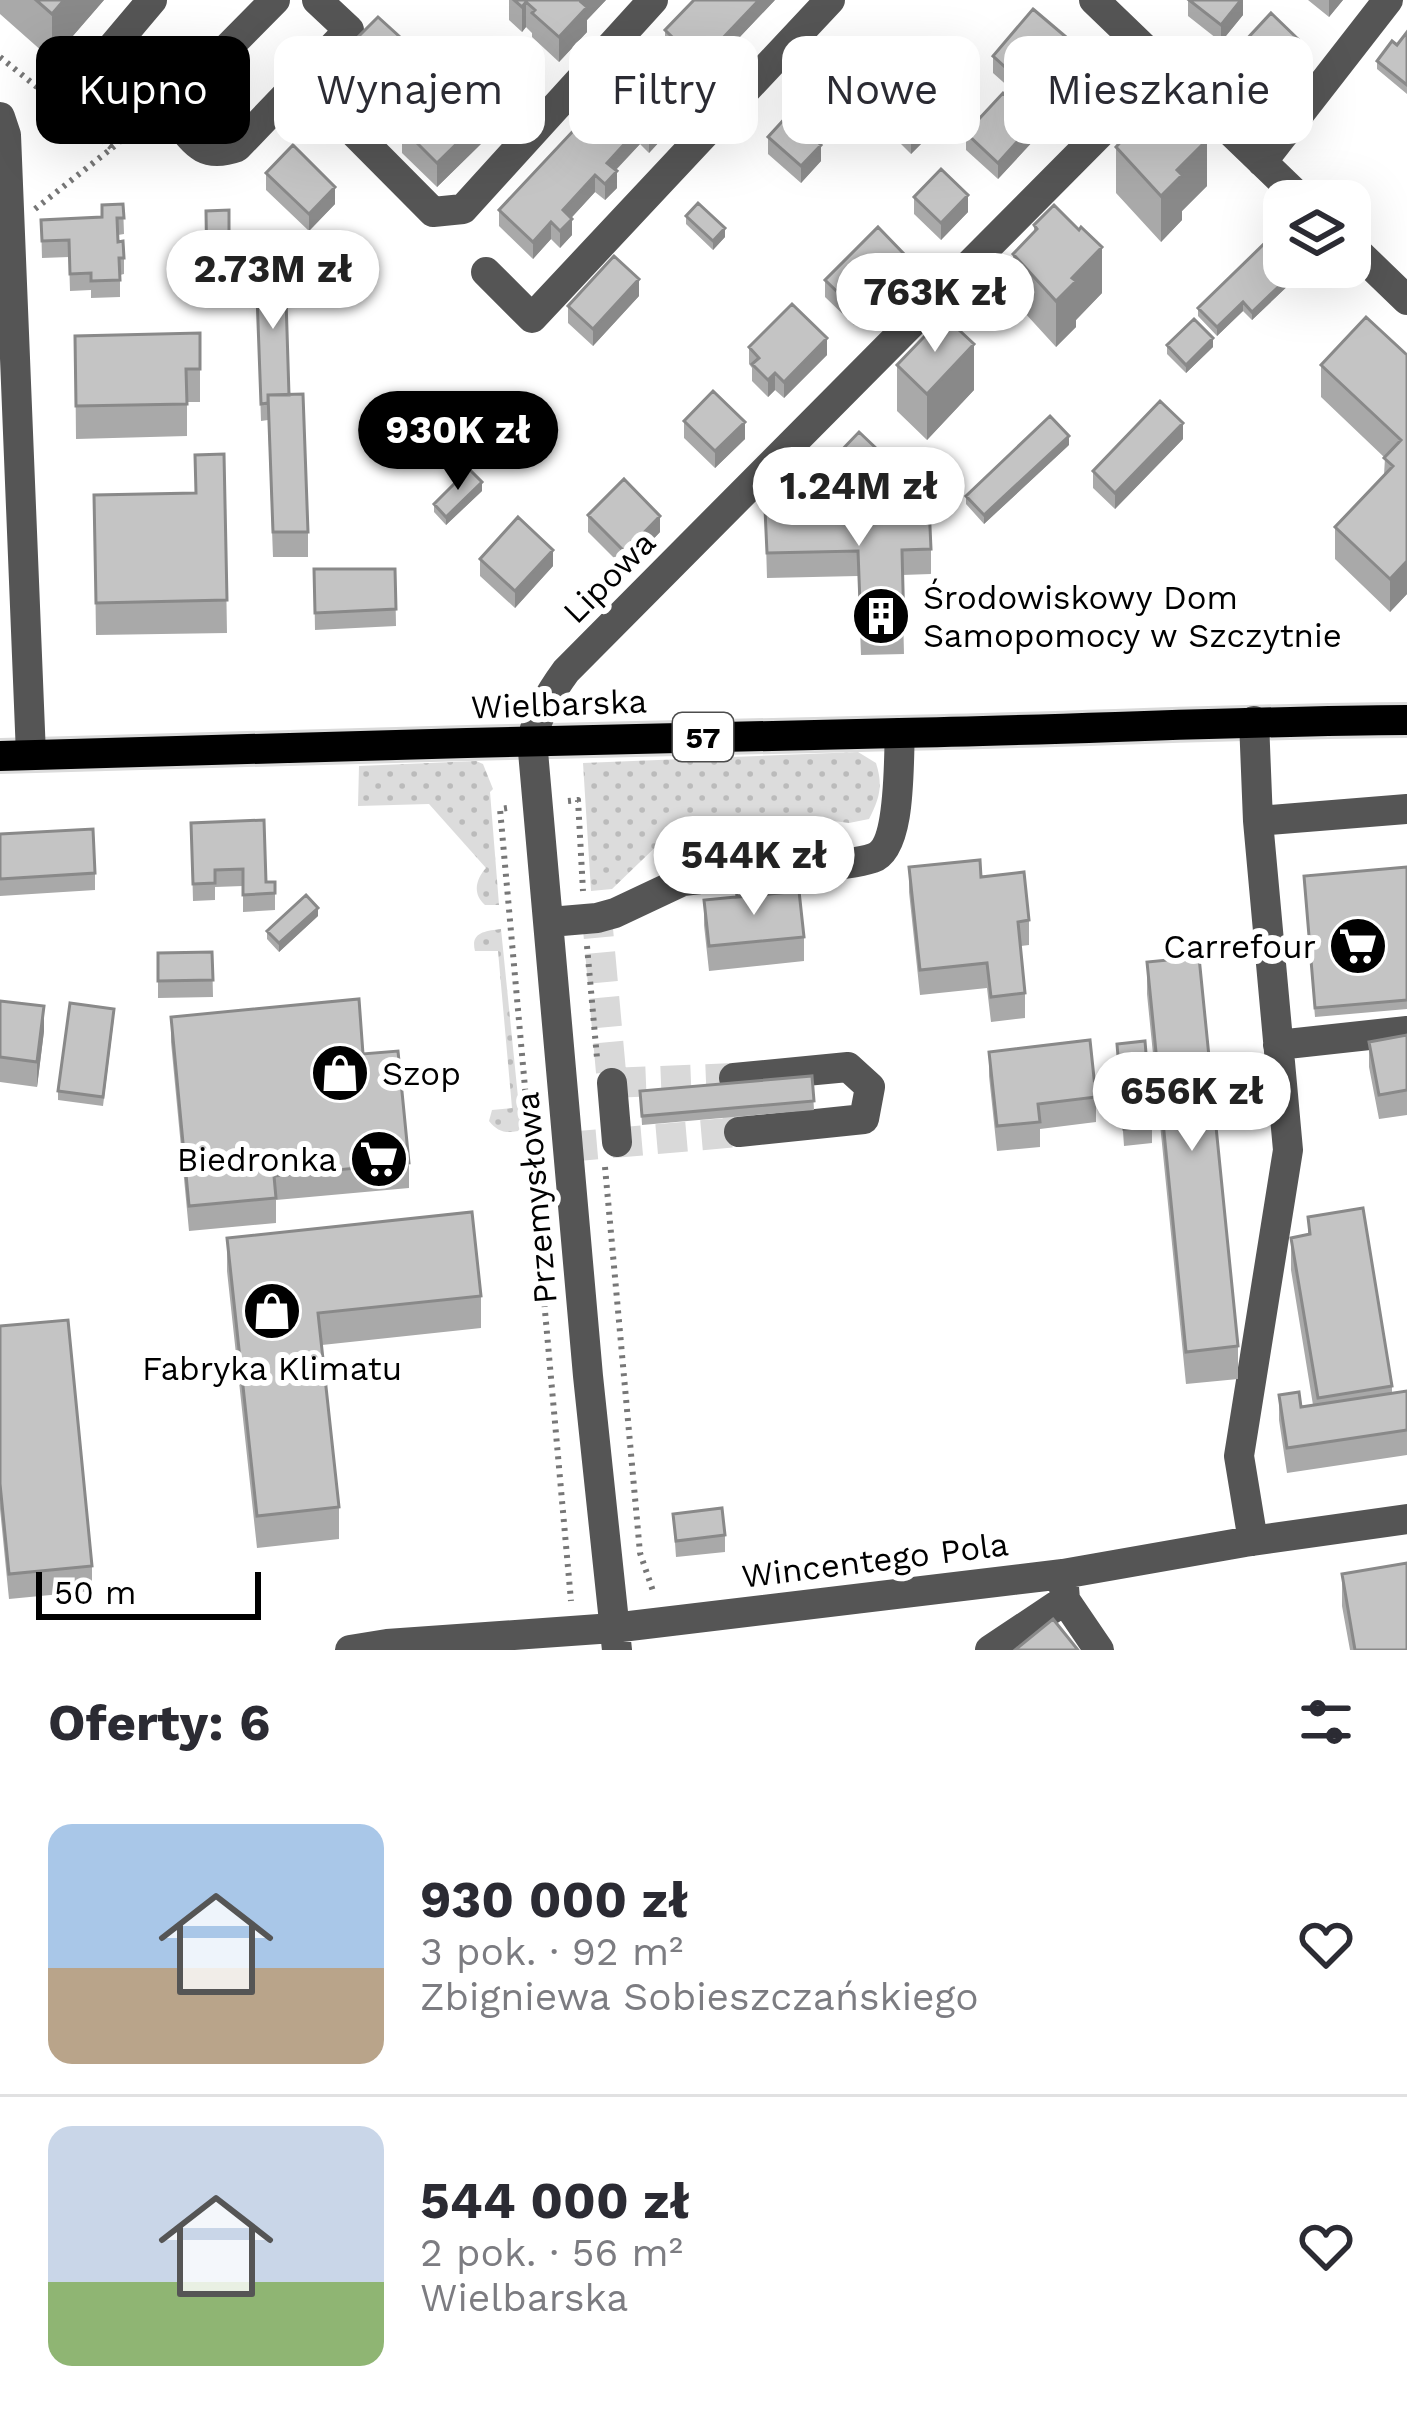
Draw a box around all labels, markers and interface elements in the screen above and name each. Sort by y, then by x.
chip: Kupno [36,36,250,144]
chip: Wynajem [274,36,545,144]
chip: Filtry [569,36,758,144]
chip: Nowe [782,36,980,144]
chip: Mieszkanie [1004,36,1313,144]
map controls [1263,180,1371,288]
button: layers [1263,180,1371,288]
pin: 2.73M zł [149,230,397,332]
text: 2.73M zł [193,246,353,291]
pin: 763K zł [824,253,1046,355]
text: 763K zł [863,269,1007,314]
pin: 930K zł [347,391,569,493]
text: 930K zł [385,407,531,452]
pin: 1.24M zł [735,447,983,549]
text: 1.24M zł [780,463,938,508]
street label: Lipowa [555,523,663,631]
place label: Środowiskowy Dom Samopomocy w Szczytnie [923,578,1342,655]
building icon: Środowiskowy Dom Samopomocy w Szczytnie [850,585,912,647]
street label: Wielbarska [470,681,648,727]
road number: 57 [673,713,733,761]
pin: 544K zł [643,816,865,918]
text: 544K zł [681,832,827,877]
supermarket icon: Carrefour [1327,915,1389,977]
place label: Carrefour [1163,927,1316,966]
shop icon: Szop [309,1042,371,1104]
pin: 656K zł [1081,1052,1303,1154]
place label: Szop [382,1054,461,1093]
text: 656K zł [1120,1068,1264,1113]
street label: Przemysłowa [507,1090,565,1306]
supermarket icon: Biedronka [348,1128,410,1190]
place label: Biedronka [177,1140,337,1179]
shop icon: Fabryka Klimatu [241,1280,303,1342]
place label: Fabryka Klimatu [142,1349,402,1388]
street label: Wincentego Pola [739,1524,1011,1596]
scale bar [36,1566,261,1619]
text: 50 m [54,1573,136,1612]
icon: filters [1293,1689,1359,1755]
text: Oferty: 6 [48,1693,270,1752]
text: 930 000 zł [420,1870,689,1929]
icon: home [144,1872,288,2016]
icon: heart [1293,1911,1359,1977]
text: 3 pok. · 92 m² [420,1929,683,1974]
text: Zbigniewa Sobieszczańskiego [420,1974,979,2019]
text: 544 000 zł [420,2171,690,2230]
icon: home [144,2174,288,2318]
icon: heart [1293,2213,1359,2279]
text: 2 pok. · 56 m² [420,2230,683,2275]
text: Wielbarska [420,2275,628,2320]

